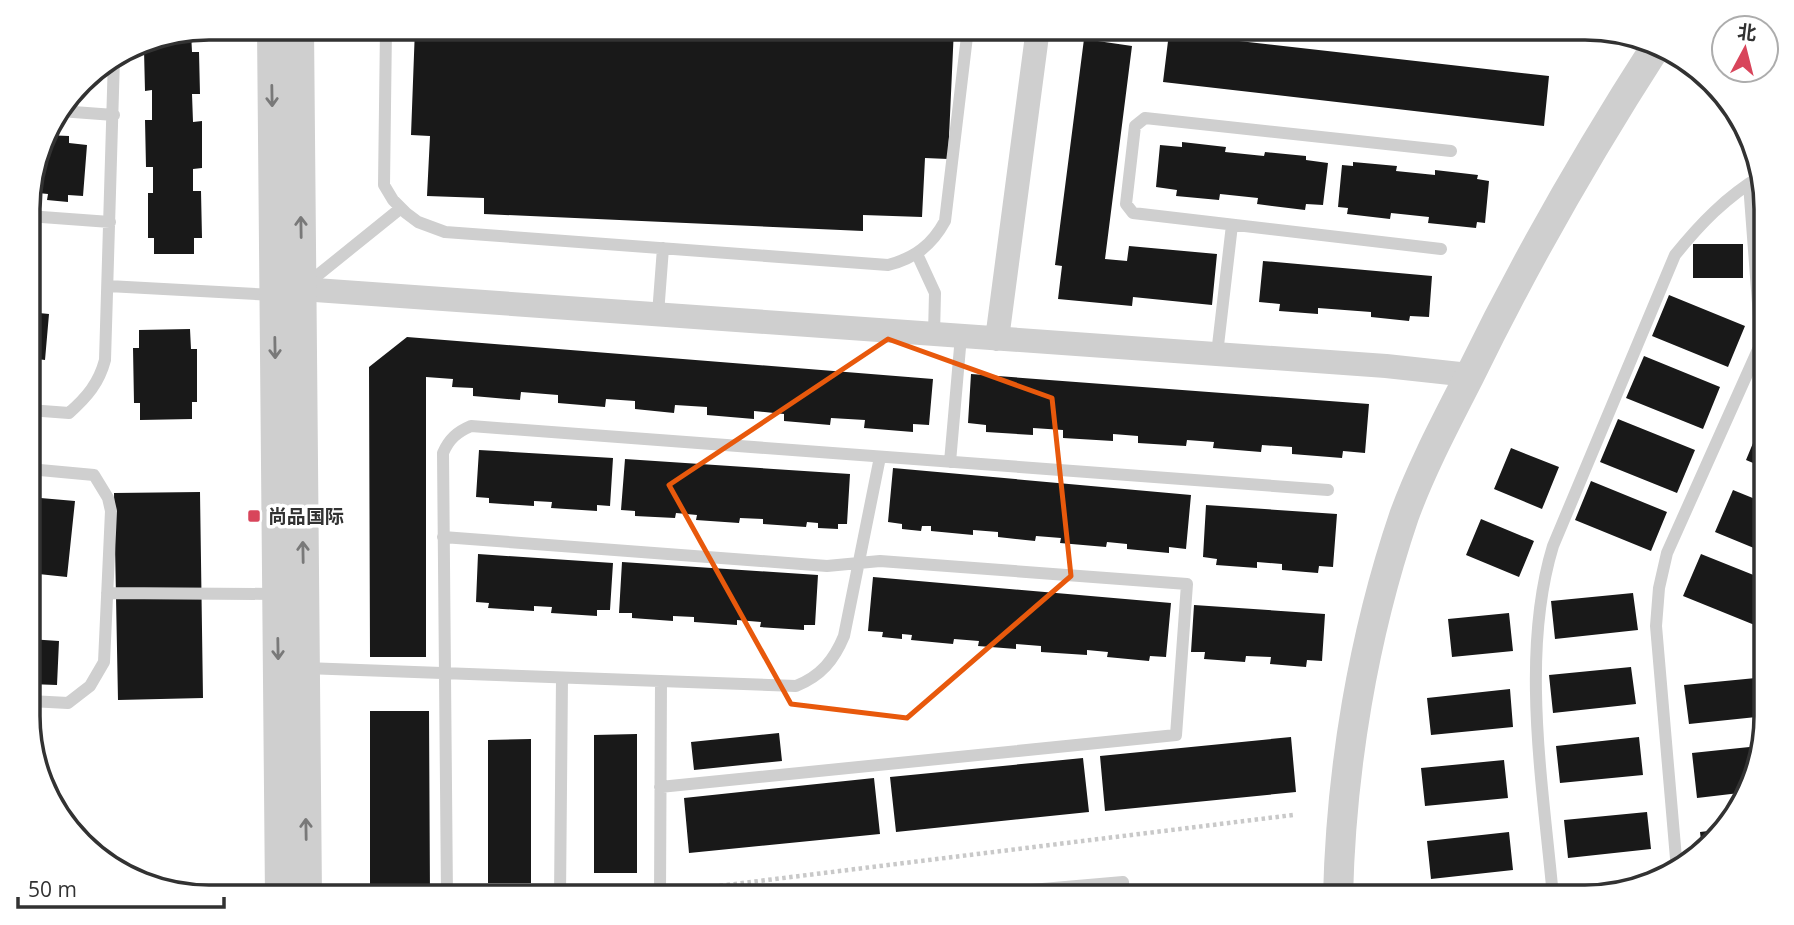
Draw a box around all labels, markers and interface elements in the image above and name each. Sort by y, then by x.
north arrow [1710,14,1780,84]
text: 北 [1736,18,1758,46]
one-way arrow [266,84,279,107]
one-way arrow [294,216,307,239]
one-way arrow [268,336,282,359]
place label: 尚品国际 [268,503,344,529]
marker: 尚品国际 [246,508,262,524]
one-way arrow [297,541,310,564]
one-way arrow [271,637,285,660]
one-way arrow [299,817,313,840]
scale bar [18,866,224,910]
text: 50 m [28,875,77,903]

